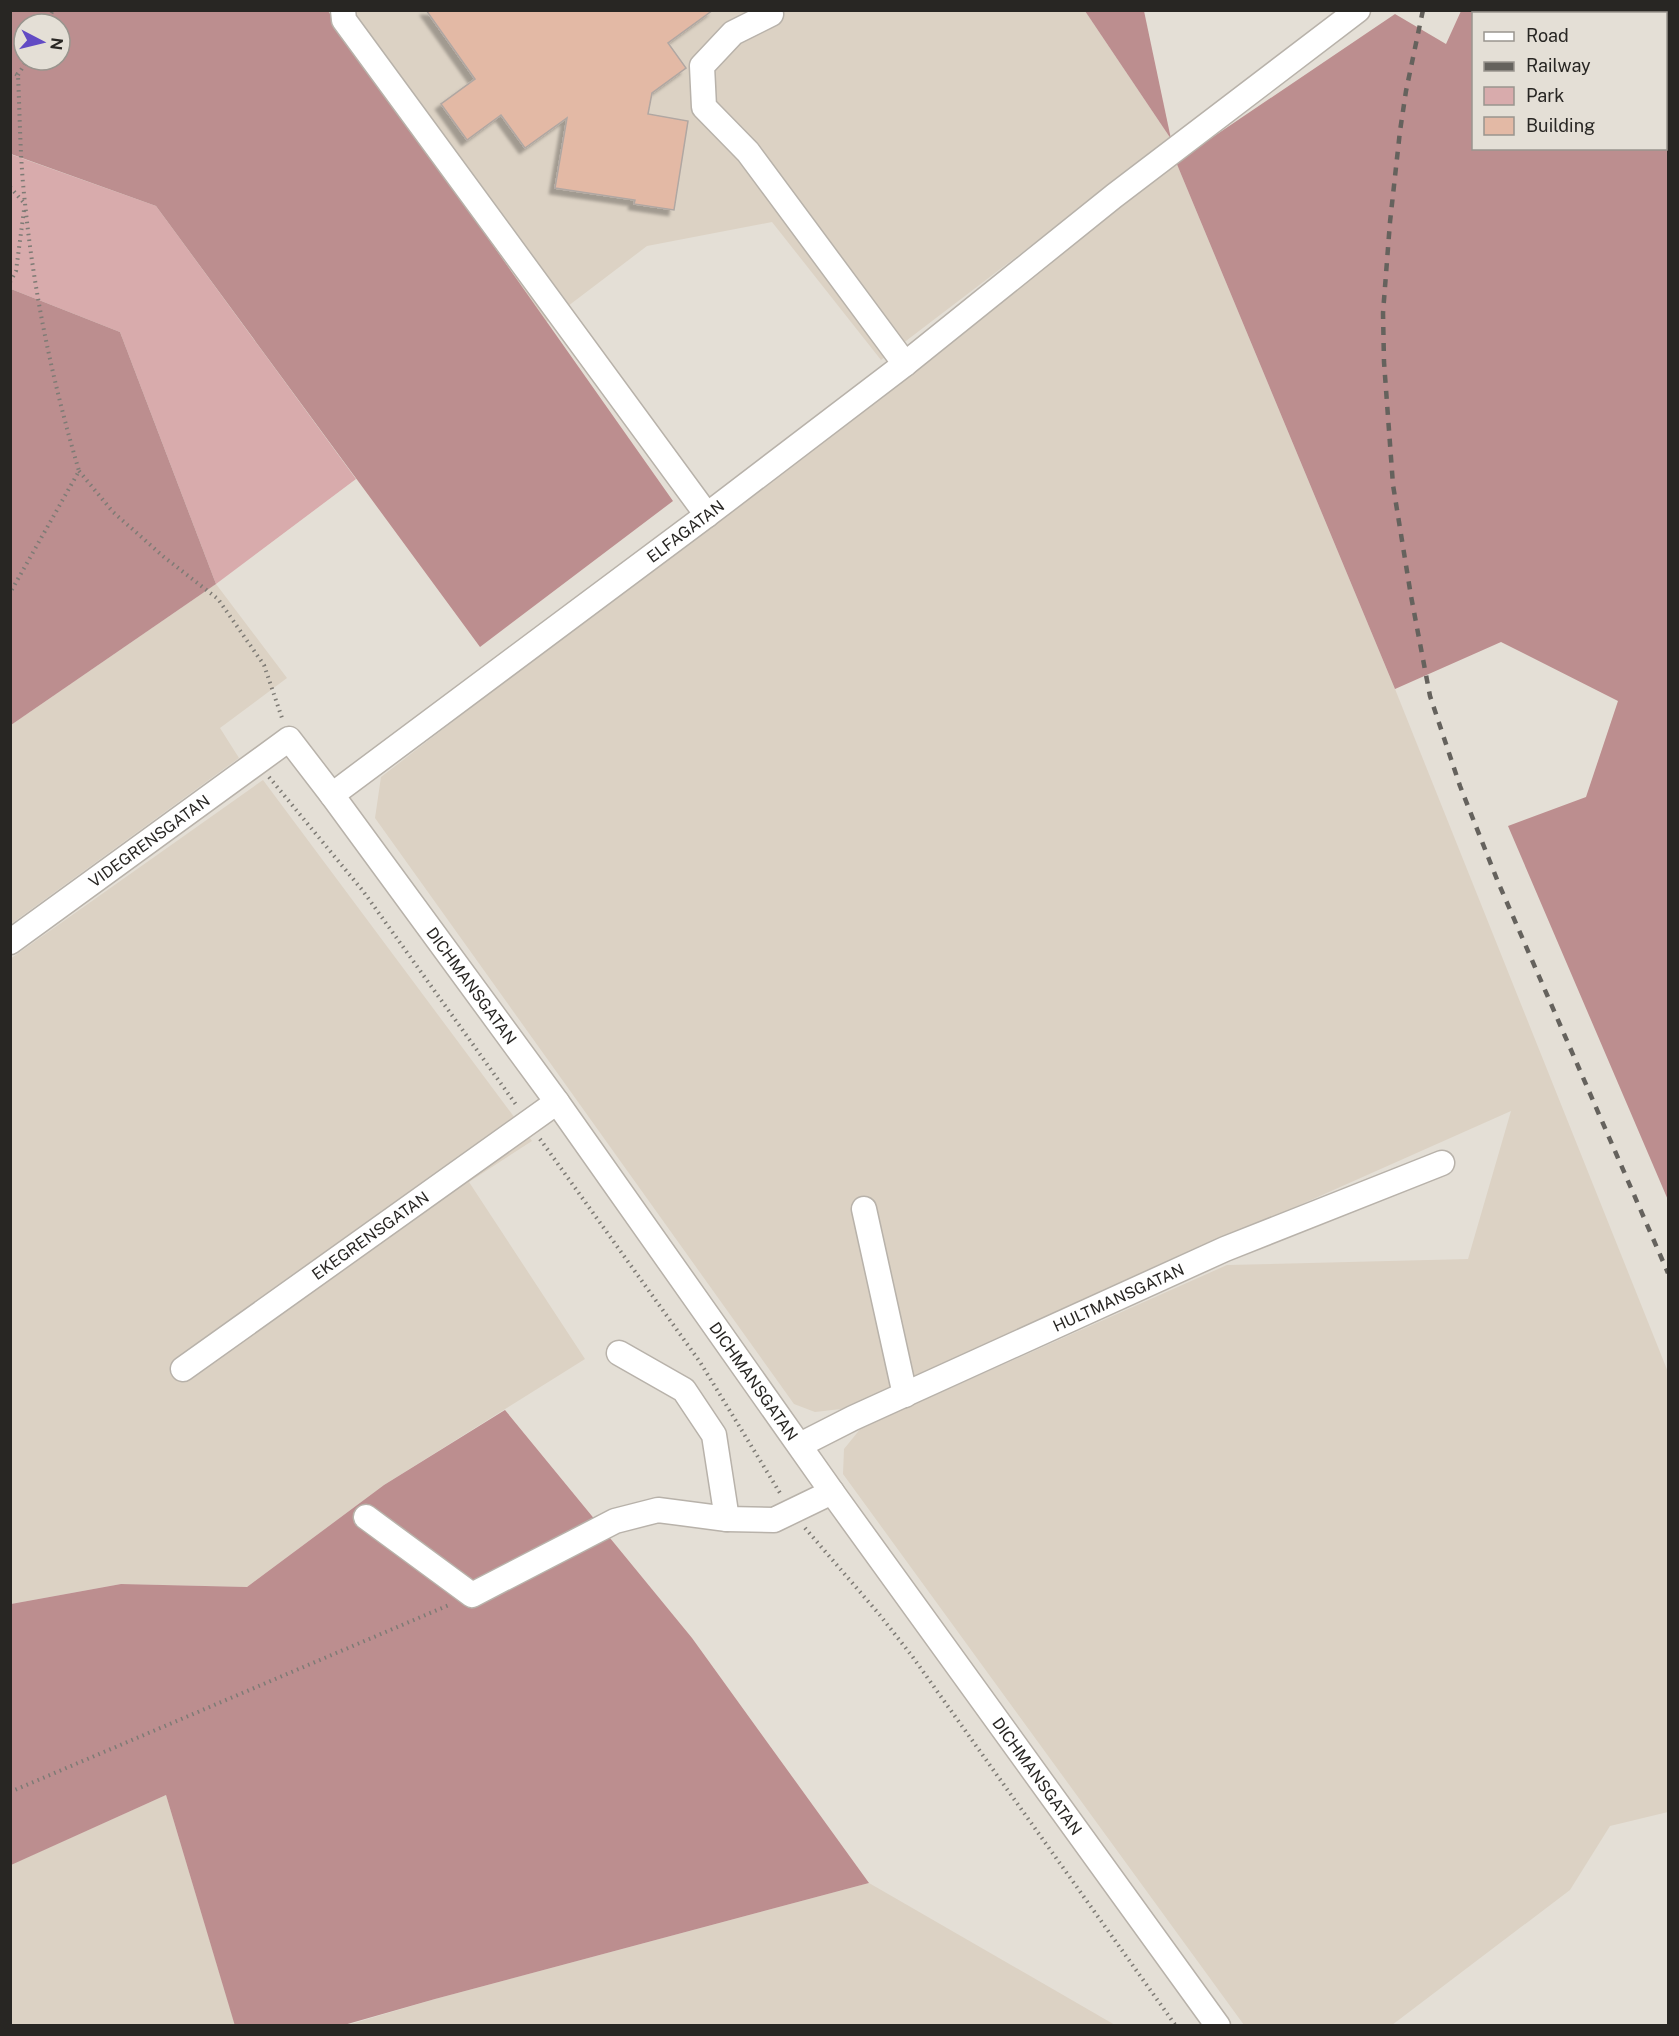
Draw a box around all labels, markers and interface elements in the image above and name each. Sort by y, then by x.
north arrow [12,12,72,72]
legend [1472,12,1667,150]
text: Road [1526,25,1569,46]
text: N [46,36,67,51]
text: Railway [1526,55,1591,76]
text: Park [1526,85,1564,106]
text: Building [1526,115,1595,136]
street label: ELFAGATAN [643,496,728,567]
street label: VIDEGRENSGATAN [85,791,214,891]
street label: DICHMANSGATAN [422,924,520,1048]
street label: EKEGRENSGATAN [308,1188,433,1284]
street label: HULTMANSGATAN [1050,1260,1187,1336]
street label: DICHMANSGATAN [705,1319,802,1444]
street label: DICHMANSGATAN [988,1714,1086,1839]

